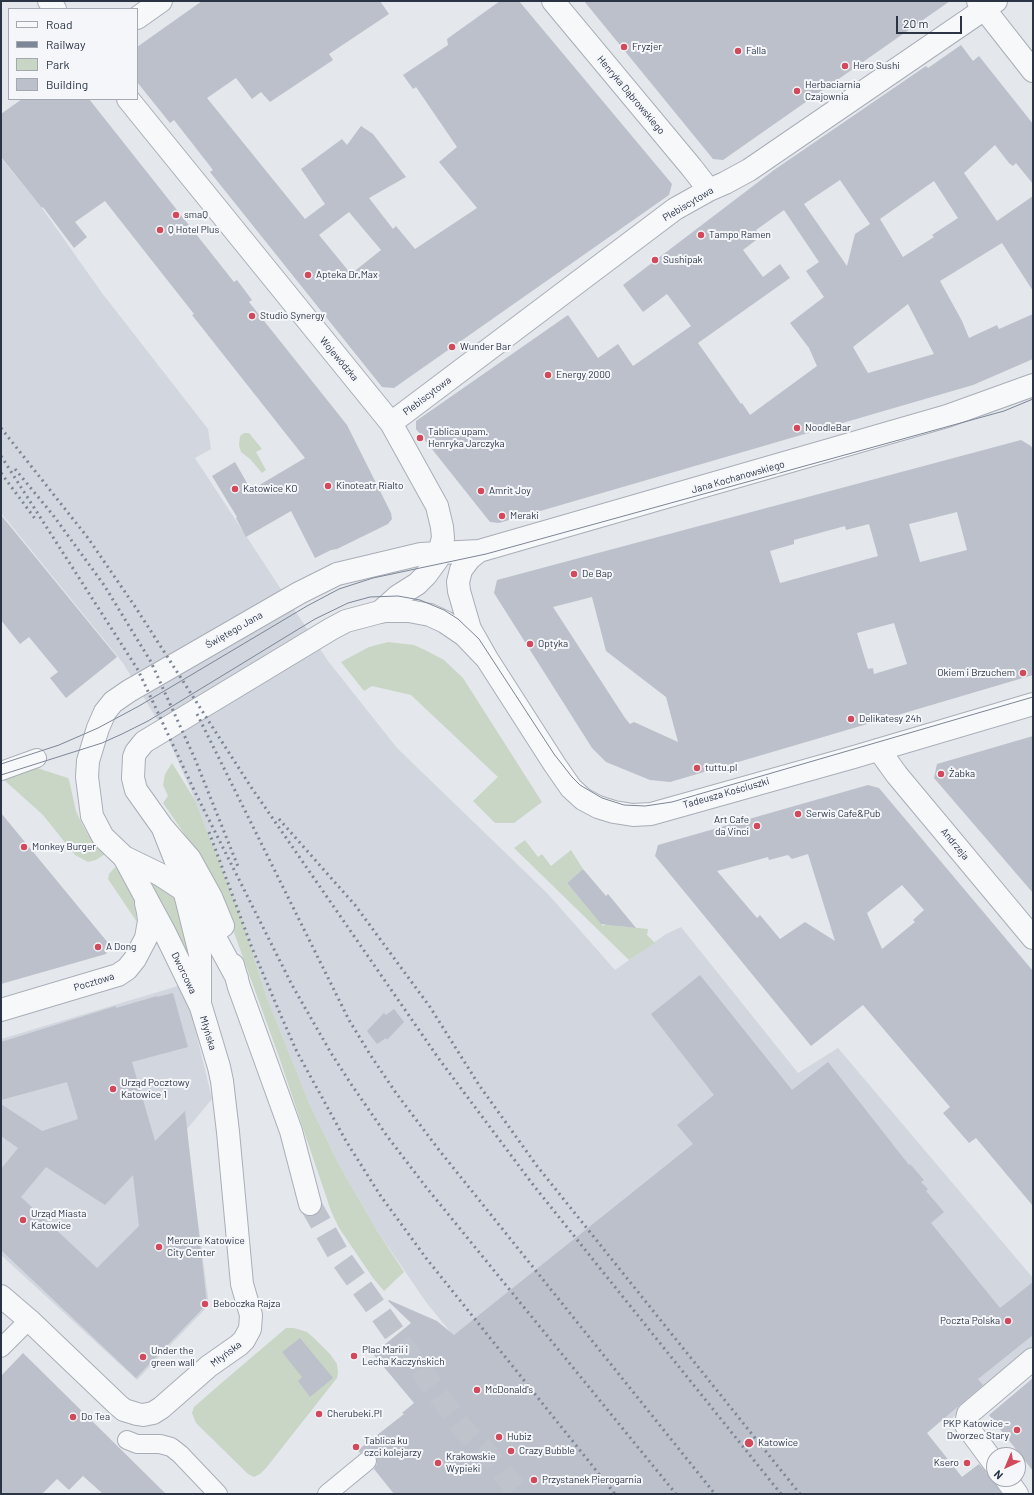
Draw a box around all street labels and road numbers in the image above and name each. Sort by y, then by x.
street label: Henryka Dąbrowskiego [595,53,667,137]
street label: Plebiscytowa [660,184,716,224]
street label: Wojewódzka [317,335,361,383]
street label: Plebiscytowa [401,374,453,418]
street label: Jana Kochanowskiego [690,458,786,496]
street label: Świętego Jana [203,609,265,651]
street label: Tadeusza Kościuszki [681,775,771,811]
street label: Andrzeja [938,826,972,862]
street label: Dworcowa [169,950,199,996]
street label: Pocztowa [72,970,116,994]
street label: Młyńska [197,1014,219,1052]
street label: Młyńska [208,1339,244,1369]

